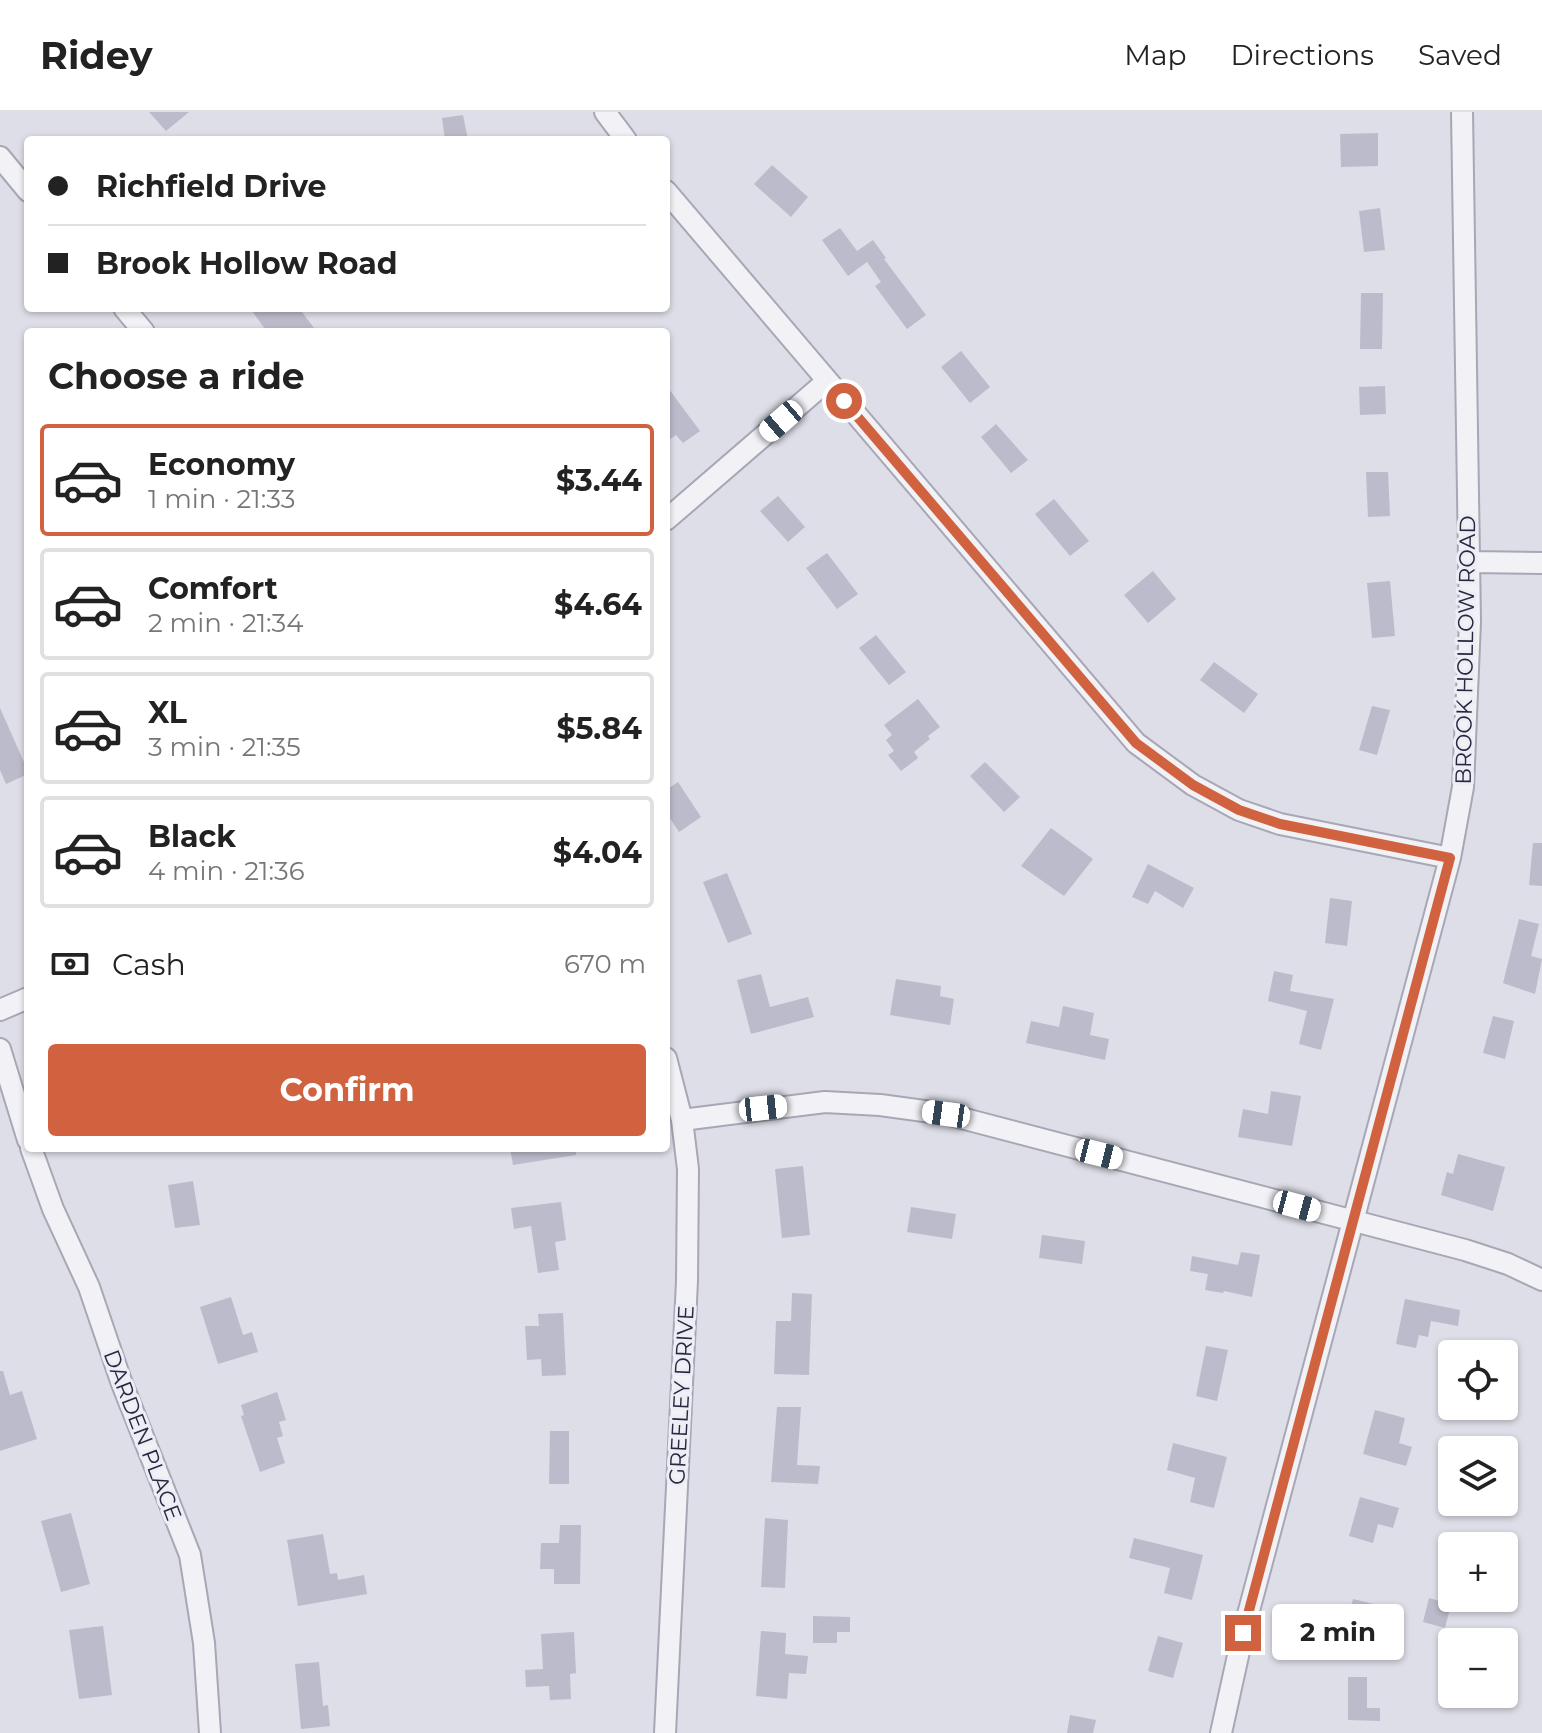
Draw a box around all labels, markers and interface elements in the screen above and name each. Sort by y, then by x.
text: Ridey [40,32,152,79]
text: Map [1124,38,1186,72]
text: Directions [1230,38,1374,72]
text: Saved [1418,38,1502,72]
text: Richfield Drive [96,168,326,205]
text: Brook Hollow Road [96,245,398,282]
text: Choose a ride [48,354,305,398]
route start [826,383,862,419]
car [755,396,807,446]
icon: car [52,444,124,516]
text: Economy [148,446,295,483]
text: $3.44 [556,462,642,499]
text: 1 min · 21:33 [148,483,295,515]
street label: BROOK HOLLOW ROAD [1450,515,1481,785]
icon: car [52,568,124,640]
text: Comfort [148,570,278,607]
text: $4.64 [554,586,642,623]
text: 2 min · 21:34 [148,607,303,639]
icon: car [52,692,124,764]
text: XL [148,694,187,731]
text: $5.84 [556,710,642,747]
text: 3 min · 21:35 [148,731,301,763]
icon: car [52,816,124,888]
text: Black [148,818,236,855]
text: $4.04 [553,834,642,871]
text: 4 min · 21:36 [148,855,305,887]
icon: cash [48,942,92,986]
text: Cash [112,946,186,983]
text: 670 m [564,948,646,980]
button: Confirm [48,1044,646,1136]
car [738,1094,788,1122]
car [921,1099,971,1129]
car [1073,1137,1125,1171]
car [1271,1188,1323,1224]
street label: GREELEY DRIVE [663,1305,700,1485]
map controls [1438,1340,1518,1708]
button: locate [1438,1340,1518,1420]
street label: DARDEN PLACE [98,1346,187,1524]
button: layers [1438,1436,1518,1516]
button: + [1438,1532,1518,1612]
callout: 2 min [1271,1605,1403,1661]
route end [1225,1615,1261,1651]
text: 2 min [1300,1616,1376,1648]
button: − [1438,1628,1518,1708]

